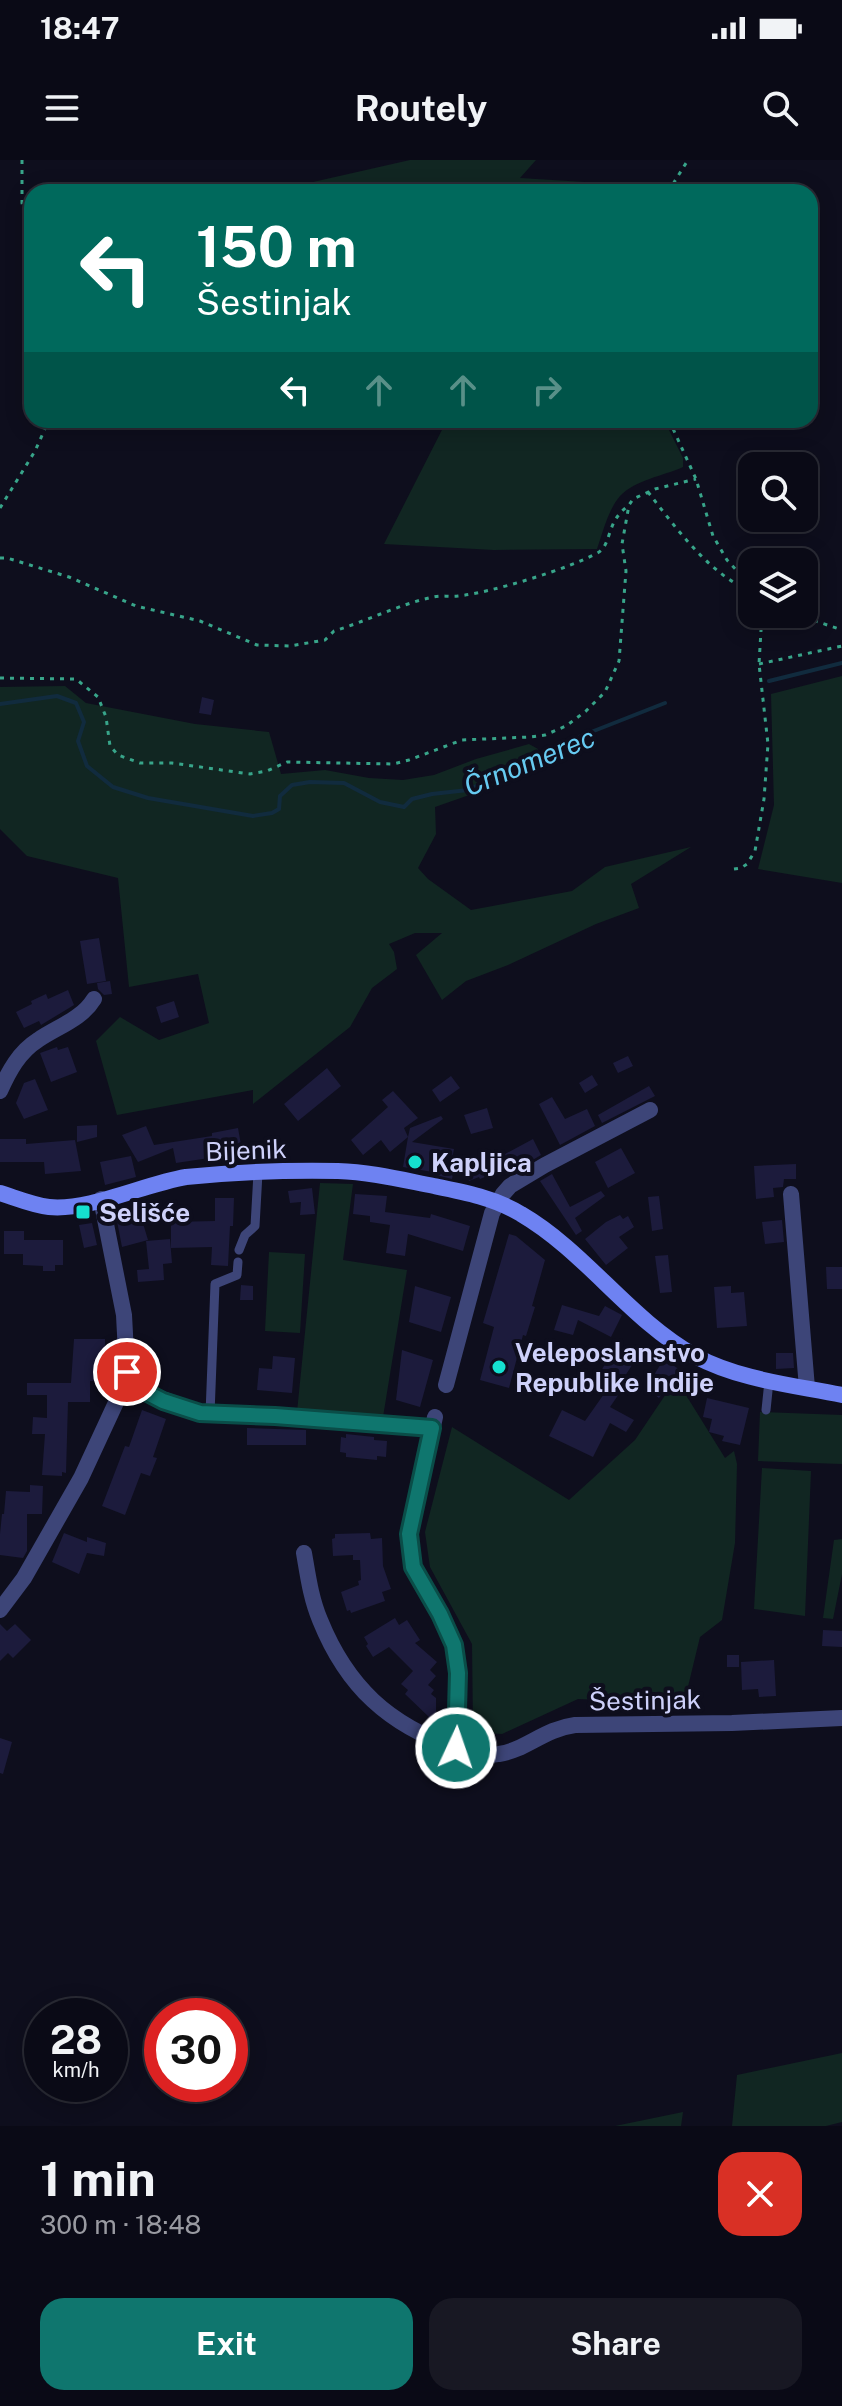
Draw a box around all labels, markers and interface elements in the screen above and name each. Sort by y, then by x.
text: 18:47 [40,10,119,46]
icon: menu [40,86,84,130]
icon: search [758,86,802,130]
text: Routely [355,87,487,129]
text: 150 m [196,214,357,280]
icon: left [64,216,168,320]
text: Šestinjak [196,281,352,323]
icon: left [273,368,317,412]
icon: ahead [357,368,401,412]
icon: ahead [441,368,485,412]
icon: right [525,368,569,412]
map controls [738,452,818,628]
button: search [738,452,818,532]
button: layers [738,548,818,628]
water label: Črnomerec [459,720,599,802]
street label: Bijenik [205,1133,287,1167]
place label: Kapljica [431,1147,532,1178]
marker: Kapljica [406,1153,424,1171]
place label: Selišće [99,1197,190,1228]
marker: Selišće [74,1203,92,1221]
place label: Veleposlanstvo Republike Indije [515,1337,714,1398]
pin [93,1338,161,1406]
icon: arrive [105,1350,149,1394]
marker: Veleposlanstvo Republike Indije [490,1358,508,1376]
street label: Šestinjak [589,1684,701,1716]
position arrow [414,1706,498,1790]
speed limit sign: 30 [144,1998,248,2102]
text: 28 [50,2016,102,2063]
text: km/h [52,2058,100,2082]
text: 1 min [40,2150,156,2207]
button: close [718,2152,802,2236]
text: 300 m · 18:48 [40,2209,201,2240]
button: Exit [40,2298,413,2390]
button: Share [429,2298,802,2390]

